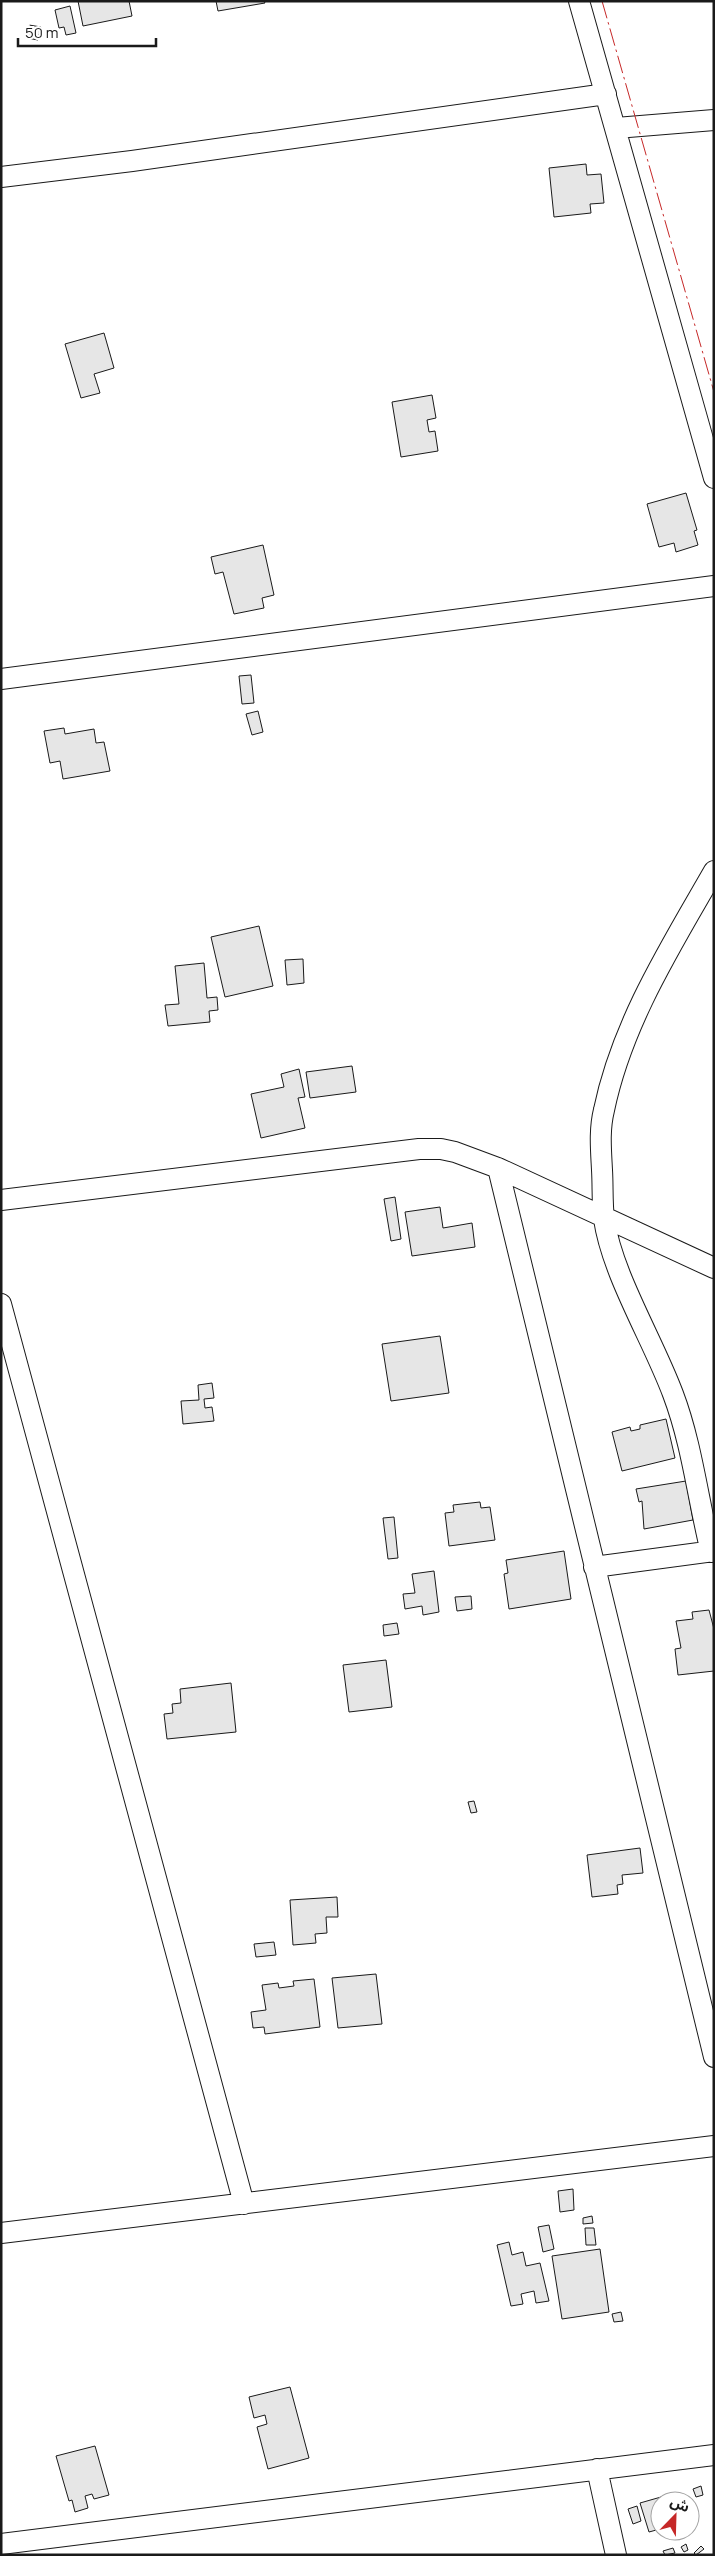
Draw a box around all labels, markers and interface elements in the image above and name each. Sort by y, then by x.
scale bar [18,15,155,47]
text: 50 m [25,22,59,43]
north arrow [650,2491,700,2541]
text: ش [668,2491,693,2516]

